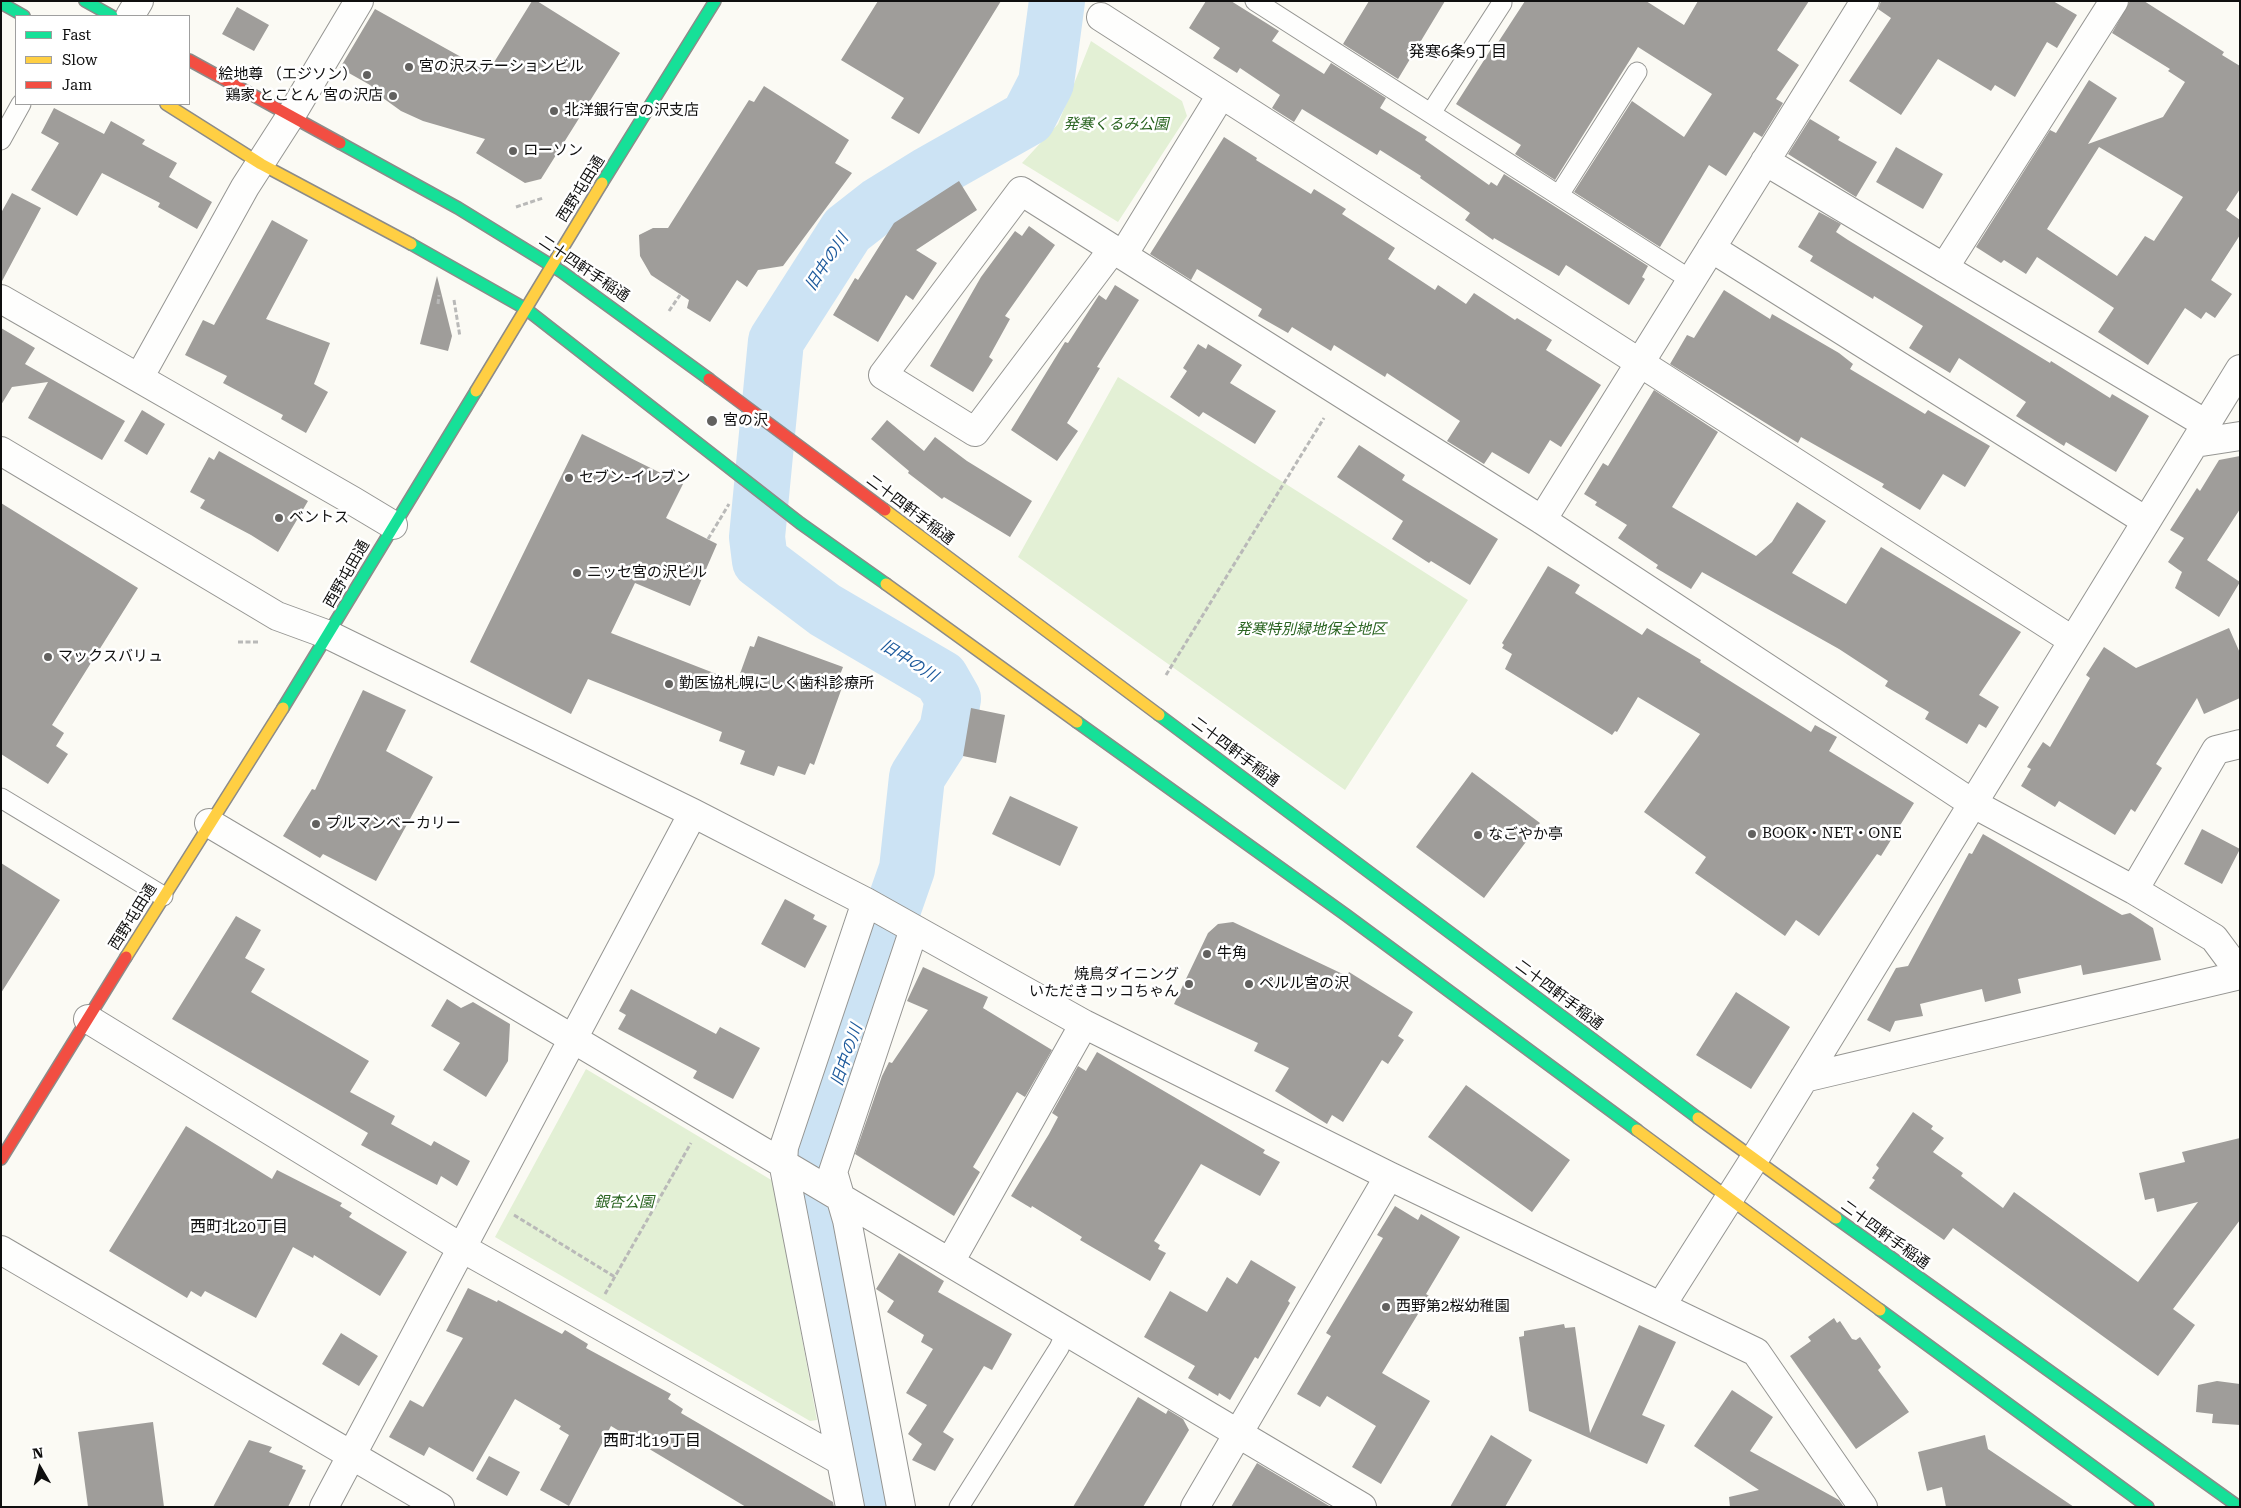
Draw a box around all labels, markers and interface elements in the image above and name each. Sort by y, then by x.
legend [15,15,190,105]
text: Fast [62,26,91,44]
district label: 発寒6条9丁目 [1409,42,1507,62]
text: Slow [62,51,97,69]
place label: 宮の沢ステーションビル [419,58,584,76]
marker: 宮の沢ステーションビル [403,61,415,73]
place label: 絵地尊 （エジソン） [218,66,357,84]
marker: 絵地尊 （エジソン） [361,69,373,81]
text: Jam [62,76,92,94]
place label: 鶏家 とことん 宮の沢店 [225,87,383,105]
marker: 鶏家 とことん 宮の沢店 [387,90,399,102]
place label: 北洋銀行宮の沢支店 [564,102,699,120]
marker: 北洋銀行宮の沢支店 [548,105,560,117]
park label: 発寒くるみ公園 [1064,116,1168,134]
place label: ローソン [523,142,583,160]
marker: ローソン [507,145,519,157]
street label: 西野屯田通 [553,152,609,226]
water label: 旧中の川 [802,230,852,294]
street label: 二十四軒手稲通 [535,232,633,306]
place label: 宮の沢 [723,412,768,430]
marker: 宮の沢 [705,414,719,428]
place label: セブン-イレブン [579,469,691,487]
street label: 二十四軒手稲通 [863,471,957,549]
marker: セブン-イレブン [563,472,575,484]
place label: ベントス [289,509,349,527]
marker: ベントス [273,512,285,524]
street label: 西野屯田通 [320,537,374,611]
place label: ニッセ宮の沢ビル [587,564,707,582]
marker: ニッセ宮の沢ビル [571,567,583,579]
park label: 発寒特別緑地保全地区 [1236,621,1386,639]
water label: 旧中の川 [877,636,941,686]
place label: マックスバリュ [58,648,163,666]
marker: マックスバリュ [42,651,54,663]
place label: 勤医協札幌にしく歯科診療所 [679,675,874,693]
marker: 勤医協札幌にしく歯科診療所 [663,678,675,690]
street label: 二十四軒手稲通 [1188,713,1282,791]
place label: プルマンベーカリー [326,815,461,833]
marker: プルマンベーカリー [310,818,322,830]
place label: BOOK・NET・ONE [1762,825,1902,843]
place label: なごやか亭 [1488,826,1563,844]
marker: BOOK・NET・ONE [1746,828,1758,840]
marker: なごやか亭 [1472,829,1484,841]
street label: 西野屯田通 [105,880,161,954]
place label: 牛角 [1217,945,1247,963]
marker: 牛角 [1201,948,1213,960]
street label: 二十四軒手稲通 [1512,956,1606,1034]
place label: 焼鳥ダイニング いただきコッコちゃん [1029,966,1179,1001]
place label: ペルル宮の沢 [1259,975,1349,993]
marker: 焼鳥ダイニング いただきコッコちゃん [1183,978,1195,990]
marker: ペルル宮の沢 [1243,978,1255,990]
water label: 旧中の川 [828,1022,866,1088]
park label: 銀杏公園 [594,1194,654,1212]
street label: 二十四軒手稲通 [1837,1197,1933,1273]
district label: 西町北20丁目 [190,1217,288,1237]
place label: 西野第2桜幼稚園 [1396,1298,1509,1316]
marker: 西野第2桜幼稚園 [1380,1301,1392,1313]
district label: 西町北19丁目 [603,1431,701,1451]
north arrow [15,1443,65,1493]
text: N [31,1444,44,1462]

